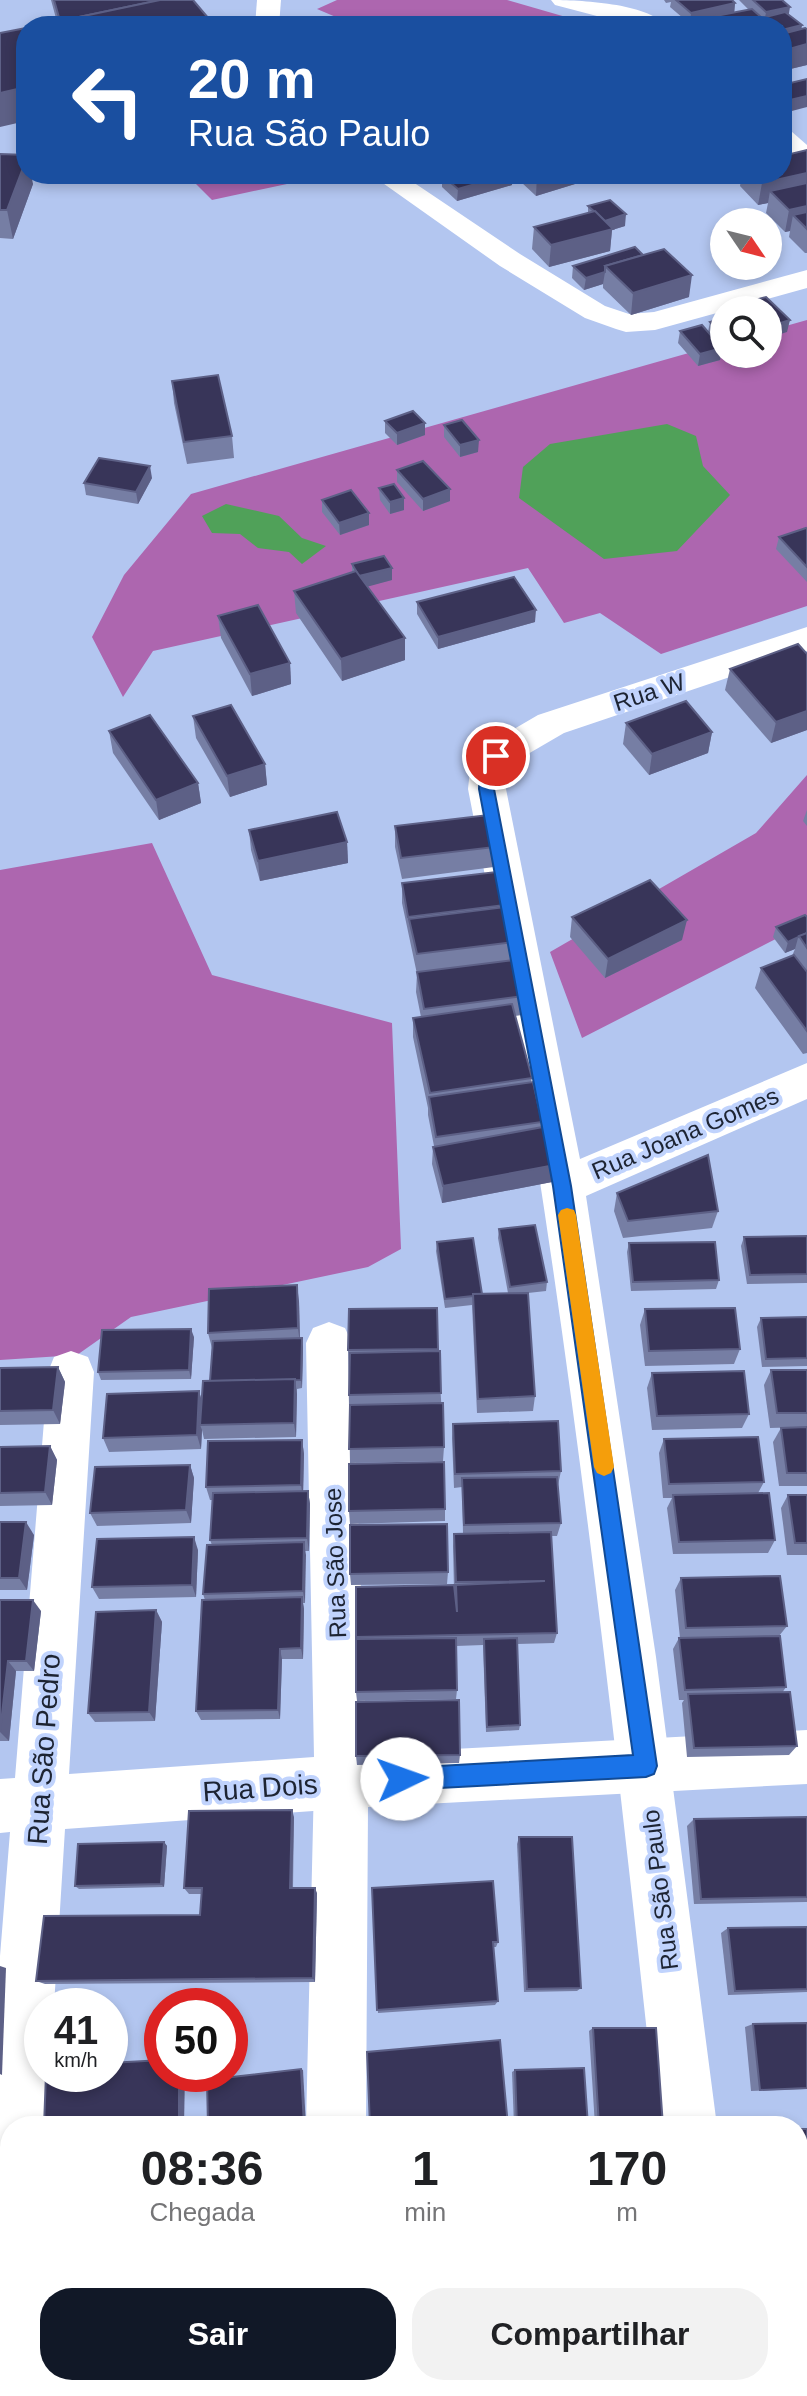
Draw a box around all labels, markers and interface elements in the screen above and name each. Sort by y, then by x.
text: 20 m [188,47,316,110]
icon: left [56,48,160,152]
text: Rua São Paulo [188,113,430,154]
north arrow [710,208,782,280]
map controls [710,208,782,368]
button: search [710,296,782,368]
street label: Rua W [610,668,688,716]
pin [462,722,530,790]
icon: arrive [474,734,518,778]
street label: Rua Joana Gomes [588,1081,782,1185]
street label: Rua São Jose [319,1487,351,1639]
street label: Rua São Pedro [22,1652,66,1846]
position arrow [360,1737,444,1821]
street label: Rua Dois [201,1769,319,1807]
street label: Rua São Paulo [637,1808,683,1972]
speed limit sign: 50 [144,1988,248,2092]
text: 41 [54,2008,98,2052]
text: km/h [54,2049,98,2071]
text: 08:36 [141,2142,264,2195]
text: 1 [412,2142,439,2195]
text: 170 [587,2142,667,2195]
text: Chegada [149,2197,255,2227]
text: min [404,2197,446,2227]
text: m [616,2197,638,2227]
button: Sair [40,2288,396,2380]
button: Compartilhar [412,2288,768,2380]

